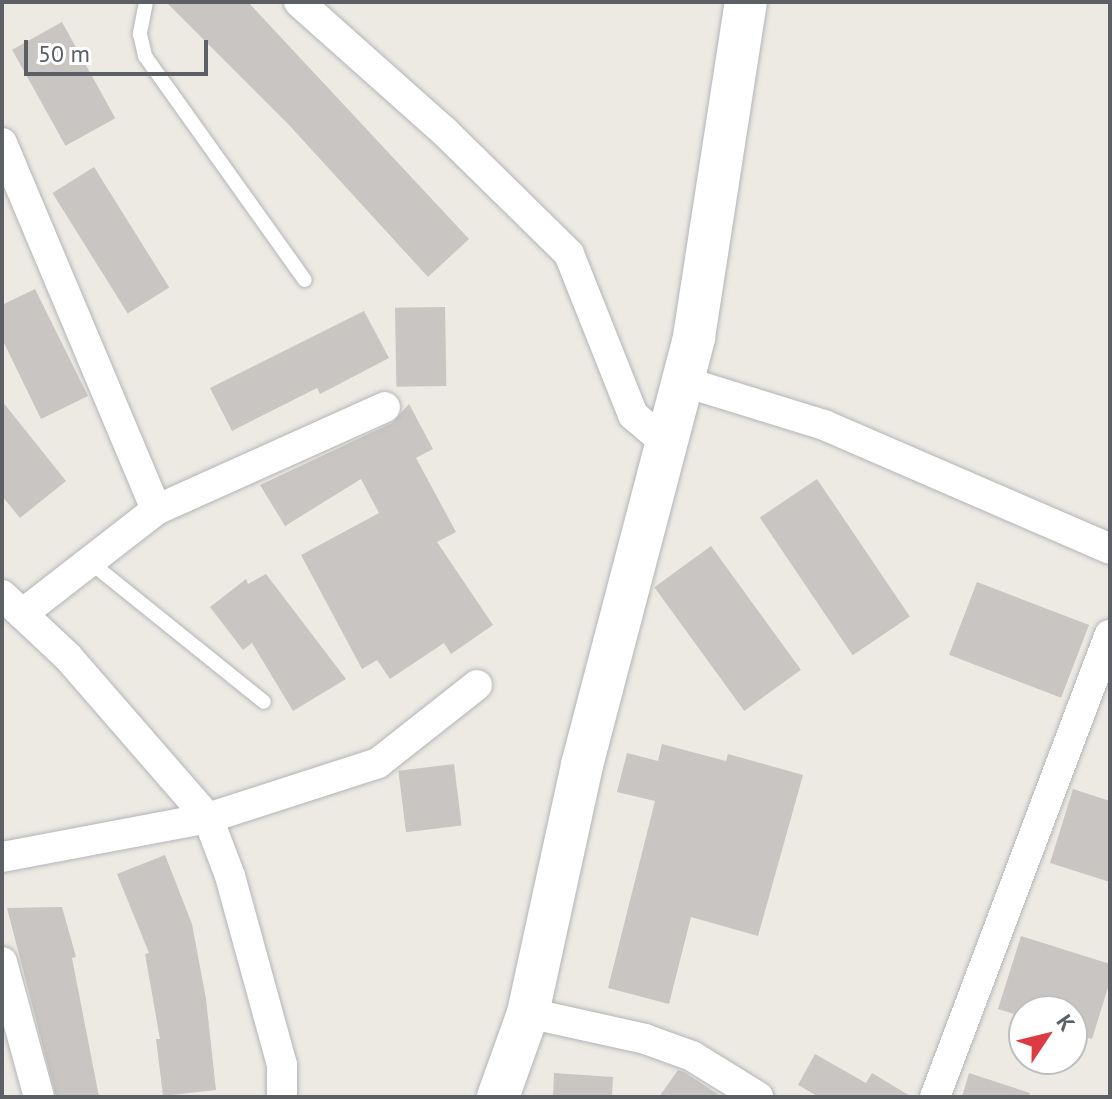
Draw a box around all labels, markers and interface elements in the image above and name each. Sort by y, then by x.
scale bar [28,24,212,74]
text: 50 m [38,38,90,69]
north arrow [1008,995,1088,1075]
text: K [1051,1009,1081,1036]

